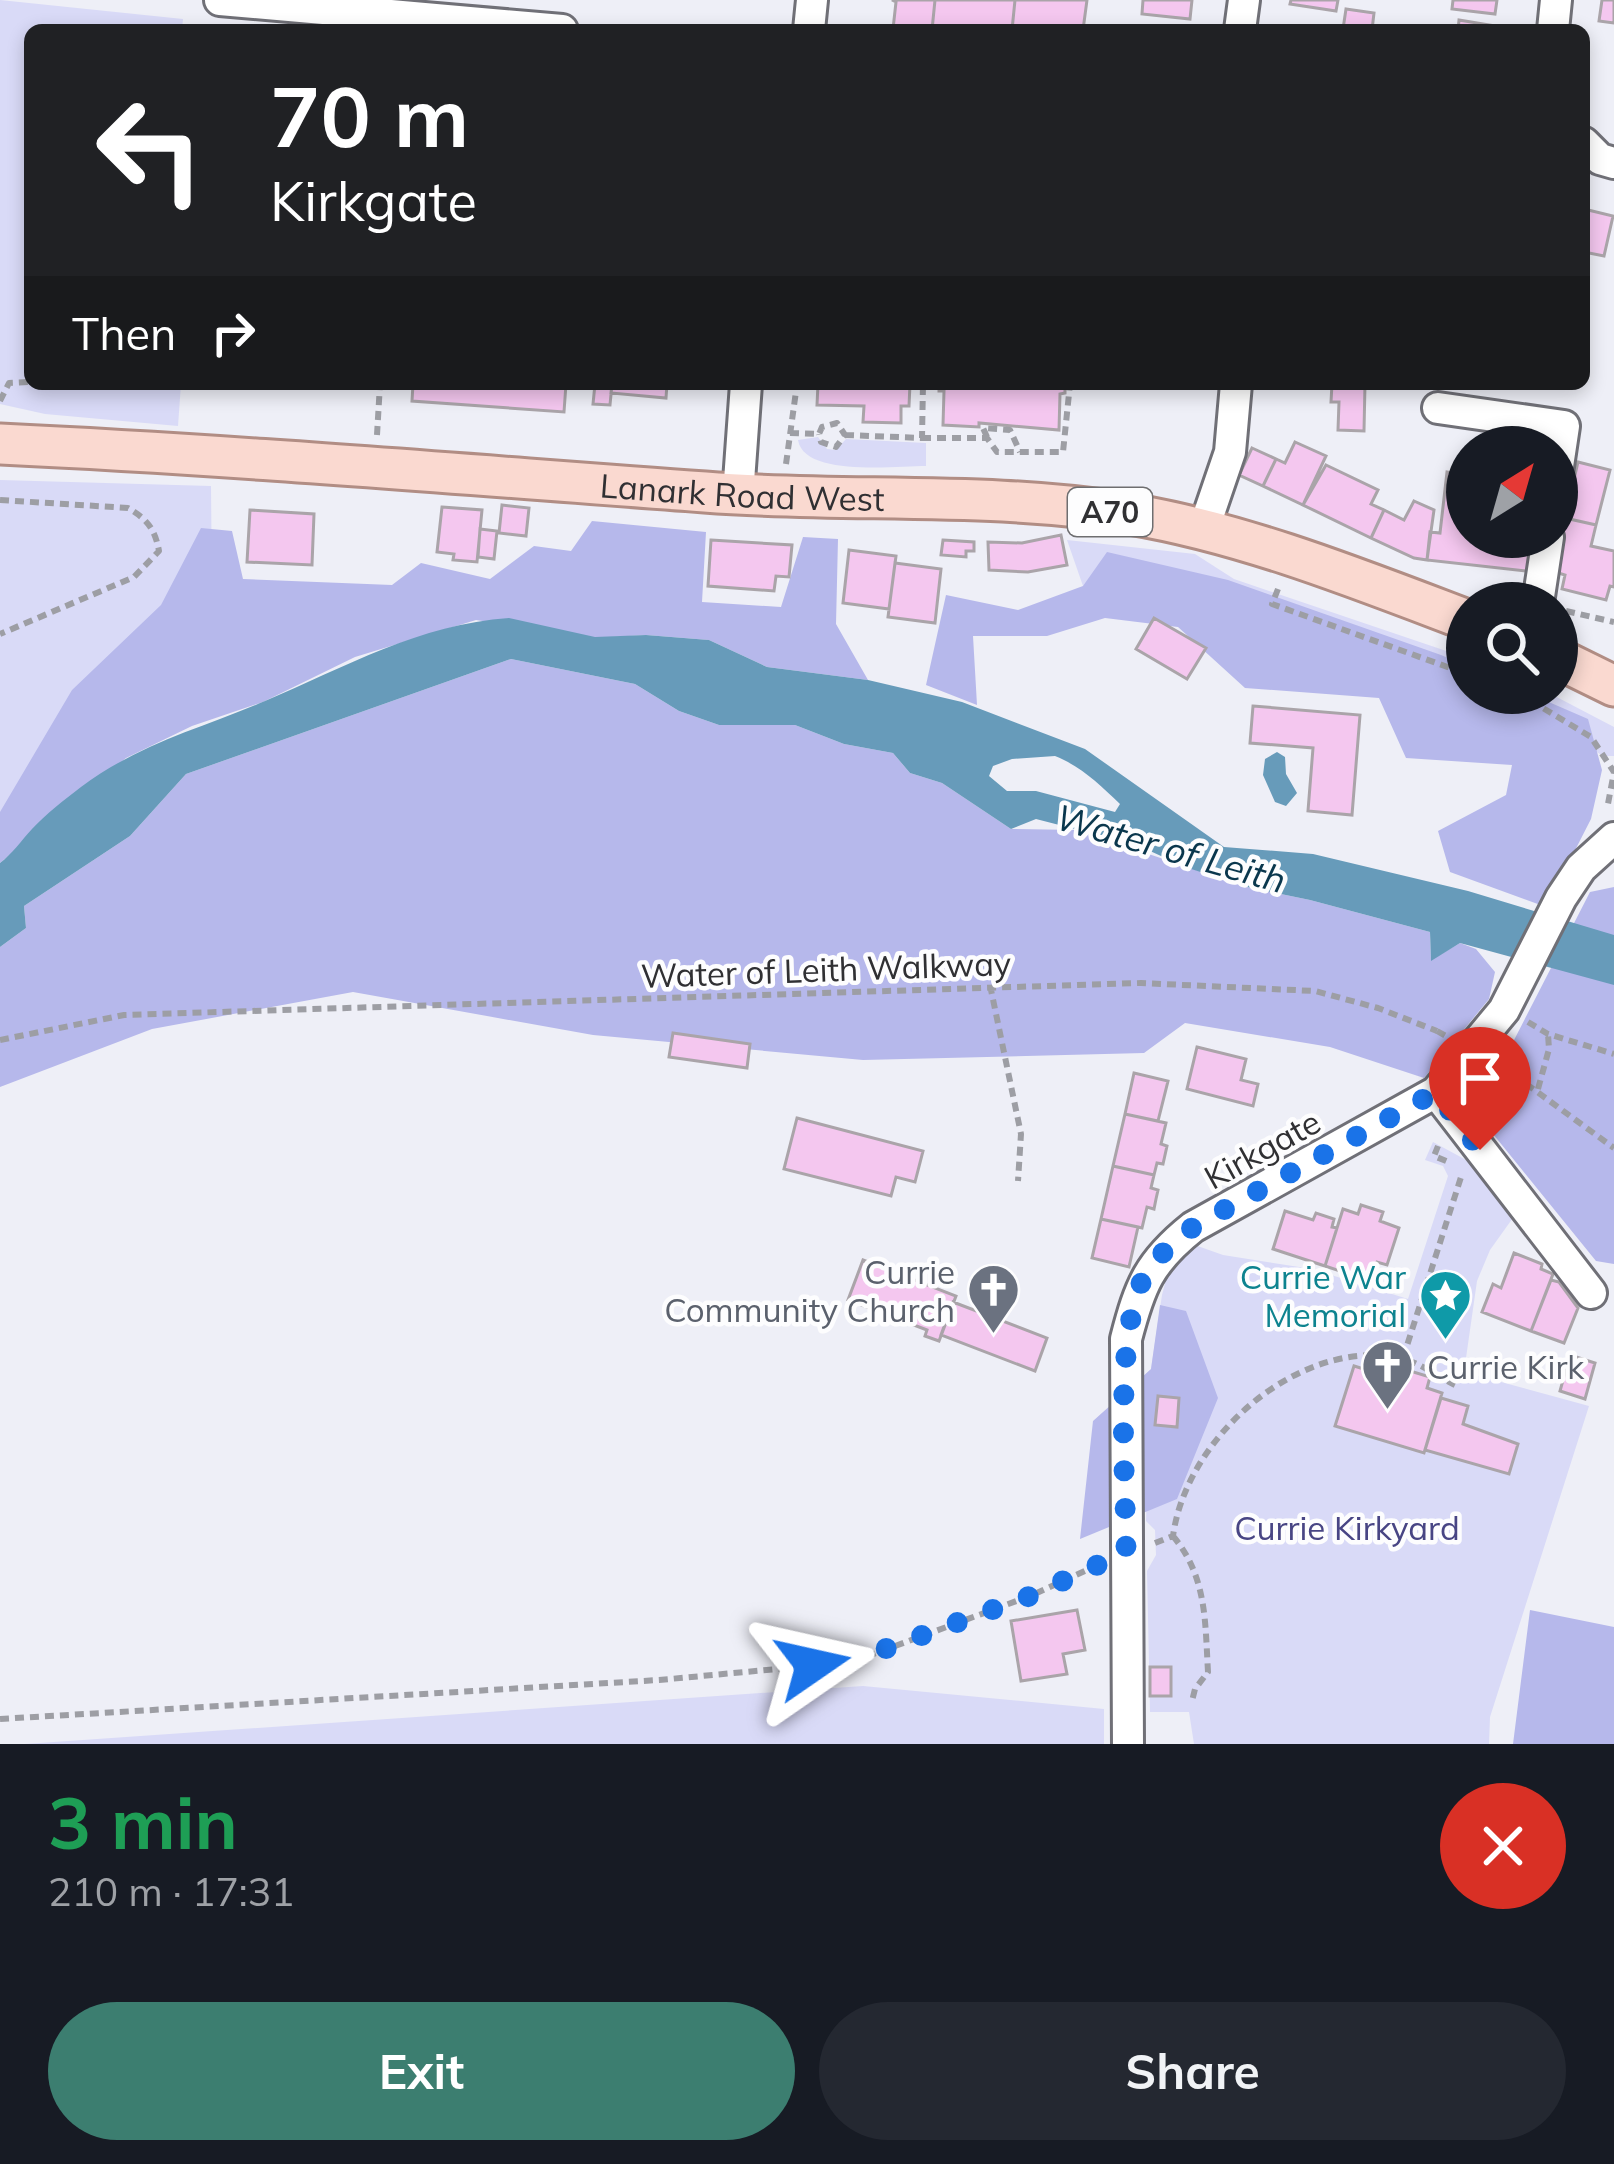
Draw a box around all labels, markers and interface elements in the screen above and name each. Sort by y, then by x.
text: 70 m [270,63,469,168]
icon: left [72,72,228,228]
text: Kirkgate [270,167,477,235]
icon: right [200,300,266,366]
text: Then [72,305,176,361]
north arrow [1446,426,1578,558]
map controls [1446,426,1578,714]
street label: Lanark Road West [599,464,885,518]
road number: A70 [1068,488,1152,536]
button: search [1446,582,1578,714]
water label: Water of Leith [1051,794,1291,902]
street label: Water of Leith Walkway [640,942,1012,996]
pin [1429,1027,1531,1150]
icon: arrive [1447,1045,1513,1111]
street label: Kirkgate [1197,1100,1327,1198]
place label: Currie Community Church [664,1251,955,1330]
place label: Currie War Memorial [1240,1256,1406,1335]
church icon: Currie Community Church [966,1262,1022,1336]
place icon: Currie War Memorial [1417,1267,1473,1341]
church icon: Currie Kirk [1360,1338,1416,1412]
place label: Currie Kirk [1427,1346,1585,1387]
park label: Currie Kirkyard [1234,1507,1460,1548]
position arrow [750,1602,876,1728]
text: 3 min [48,1777,238,1867]
button: close [1440,1783,1566,1909]
text: 210 m · 17:31 [48,1867,294,1916]
button: Exit [48,2002,795,2140]
button: Share [819,2002,1566,2140]

